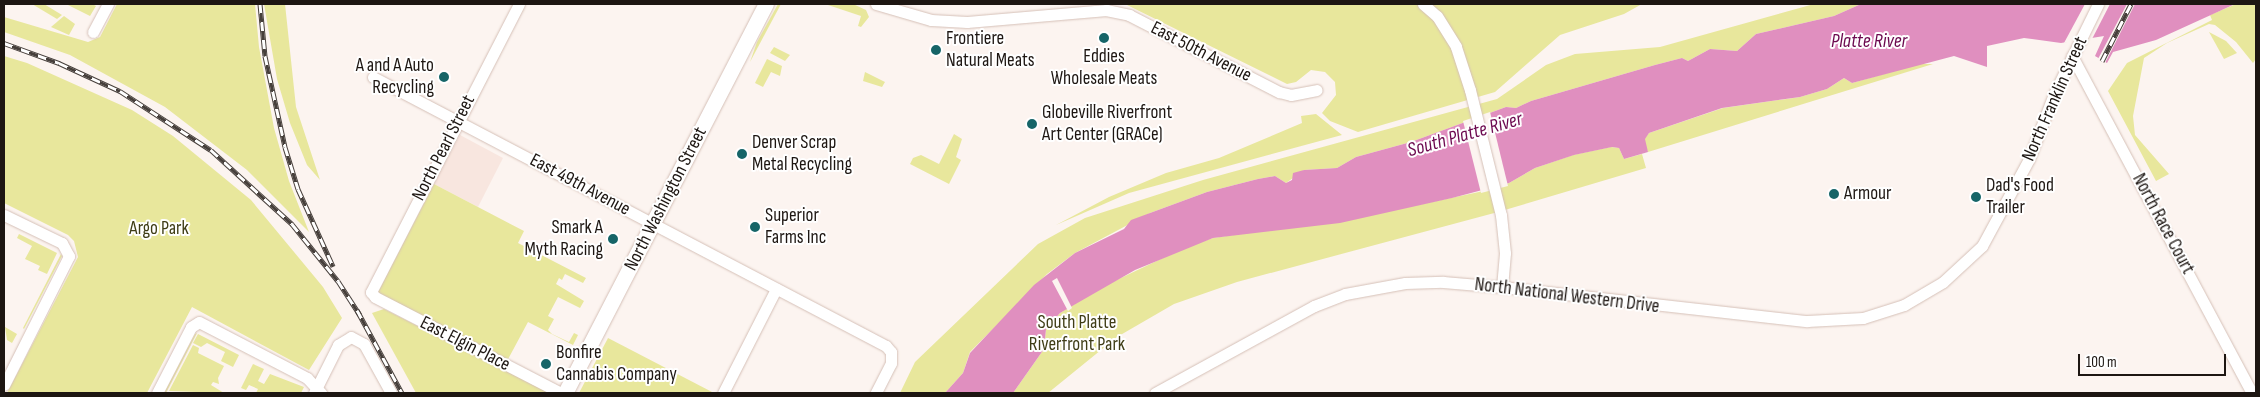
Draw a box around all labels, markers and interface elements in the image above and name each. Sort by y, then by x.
street label: East 50th Avenue [1147,17,1255,87]
place label: Frontiere Natural Meats [946,28,1034,72]
water label: Platte River [1831,29,1907,53]
marker: Eddies Wholesale Meats [1098,32,1110,44]
street label: North Franklin Street [2017,33,2093,165]
marker: Frontiere Natural Meats [930,44,942,56]
place label: Eddies Wholesale Meats [1051,46,1157,90]
place label: A and A Auto Recycling [356,55,434,99]
marker: A and A Auto Recycling [438,71,450,83]
street label: North Pearl Street [408,91,480,205]
place label: Globeville Riverfront Art Center (GRACe) [1042,102,1172,146]
water label: South Platte River [1405,107,1525,163]
marker: Globeville Riverfront Art Center (GRACe) [1026,118,1038,130]
street label: North Washington Street [620,123,712,275]
place label: Denver Scrap Metal Recycling [752,132,852,176]
marker: Denver Scrap Metal Recycling [736,148,748,160]
street label: East 49th Avenue [526,149,634,221]
street label: North Race Court [2127,170,2199,278]
place label: Dad's Food Trailer [1986,175,2054,219]
place label: Armour [1844,183,1891,205]
marker: Armour [1828,188,1840,200]
marker: Dad's Food Trailer [1970,191,1982,203]
place label: Superior Farms Inc [765,205,826,249]
place label: Smark A Myth Racing [525,217,603,261]
park label: Argo Park [129,218,189,240]
marker: Superior Farms Inc [749,221,761,233]
marker: Smark A Myth Racing [607,233,619,245]
street label: North National Western Drive [1473,273,1661,319]
street label: East Elgin Place [416,312,514,376]
park label: South Platte Riverfront Park [1029,312,1125,356]
place label: Bonfire Cannabis Company [556,342,677,386]
scale bar [2080,344,2228,376]
text: 100 m [2086,353,2117,372]
marker: Bonfire Cannabis Company [540,358,552,370]

